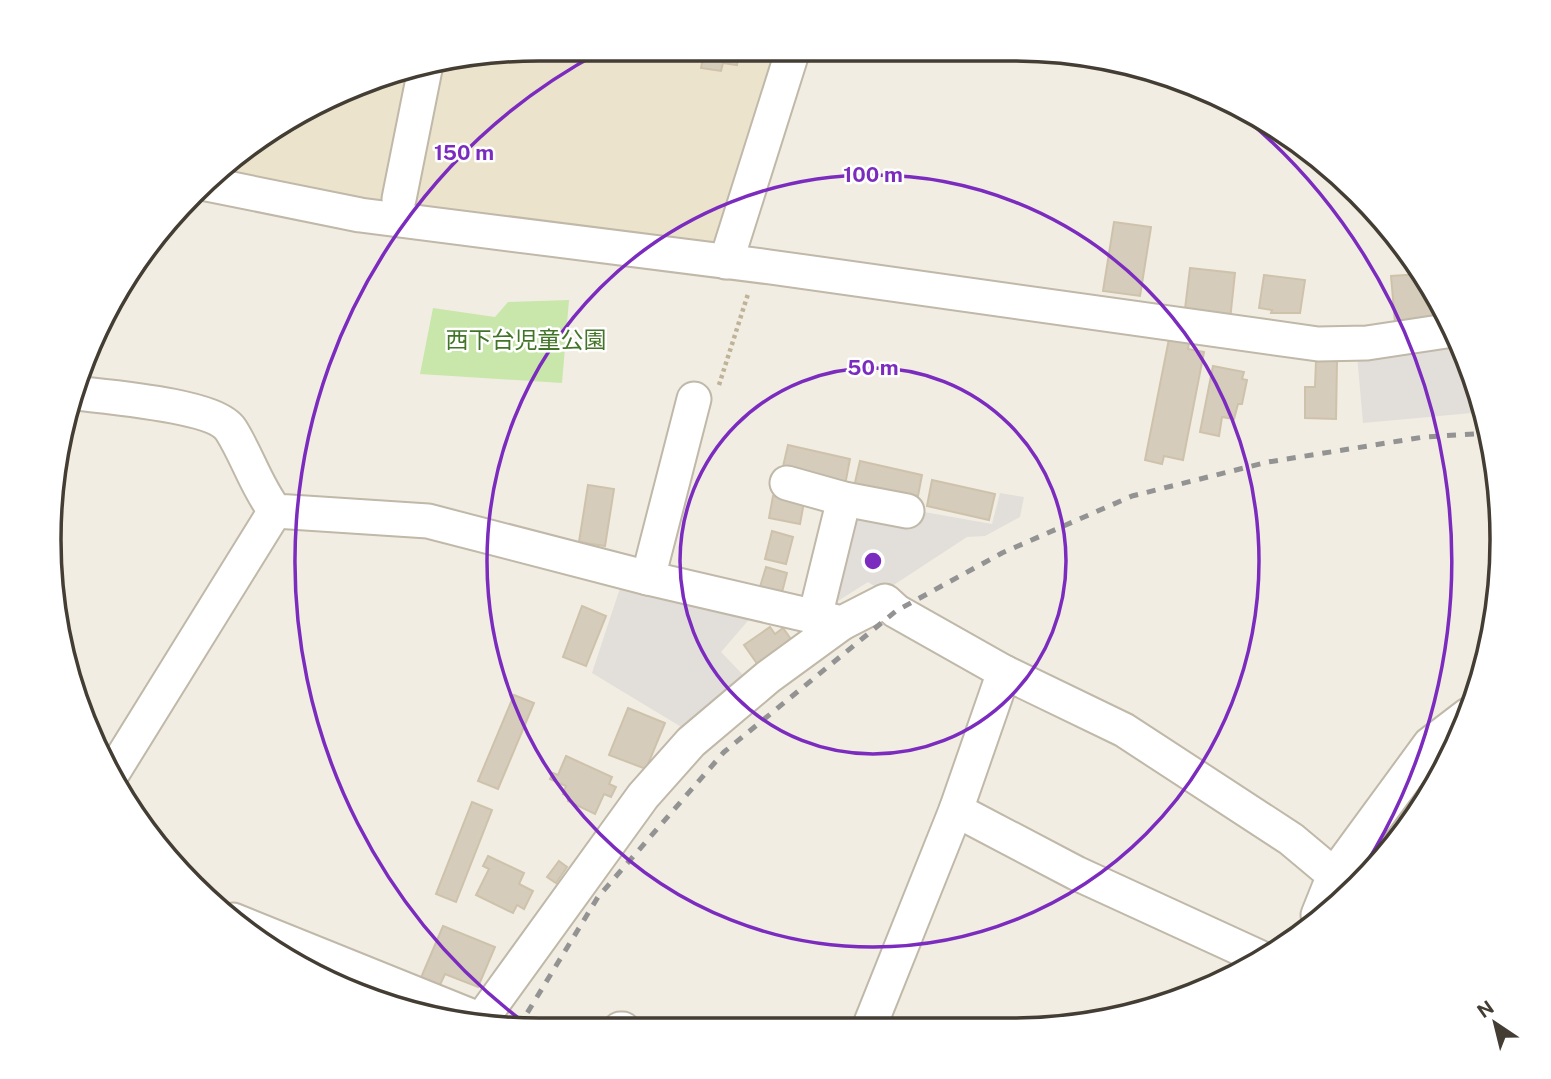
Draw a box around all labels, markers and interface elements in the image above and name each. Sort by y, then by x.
text: 150 m [434,140,494,165]
text: 100 m [843,162,903,187]
park label: 西下台児童公園 [446,326,607,353]
text: 50 m [847,355,899,380]
centre of rings [861,549,885,573]
north arrow [1460,988,1530,1058]
text: N [1473,996,1498,1022]

